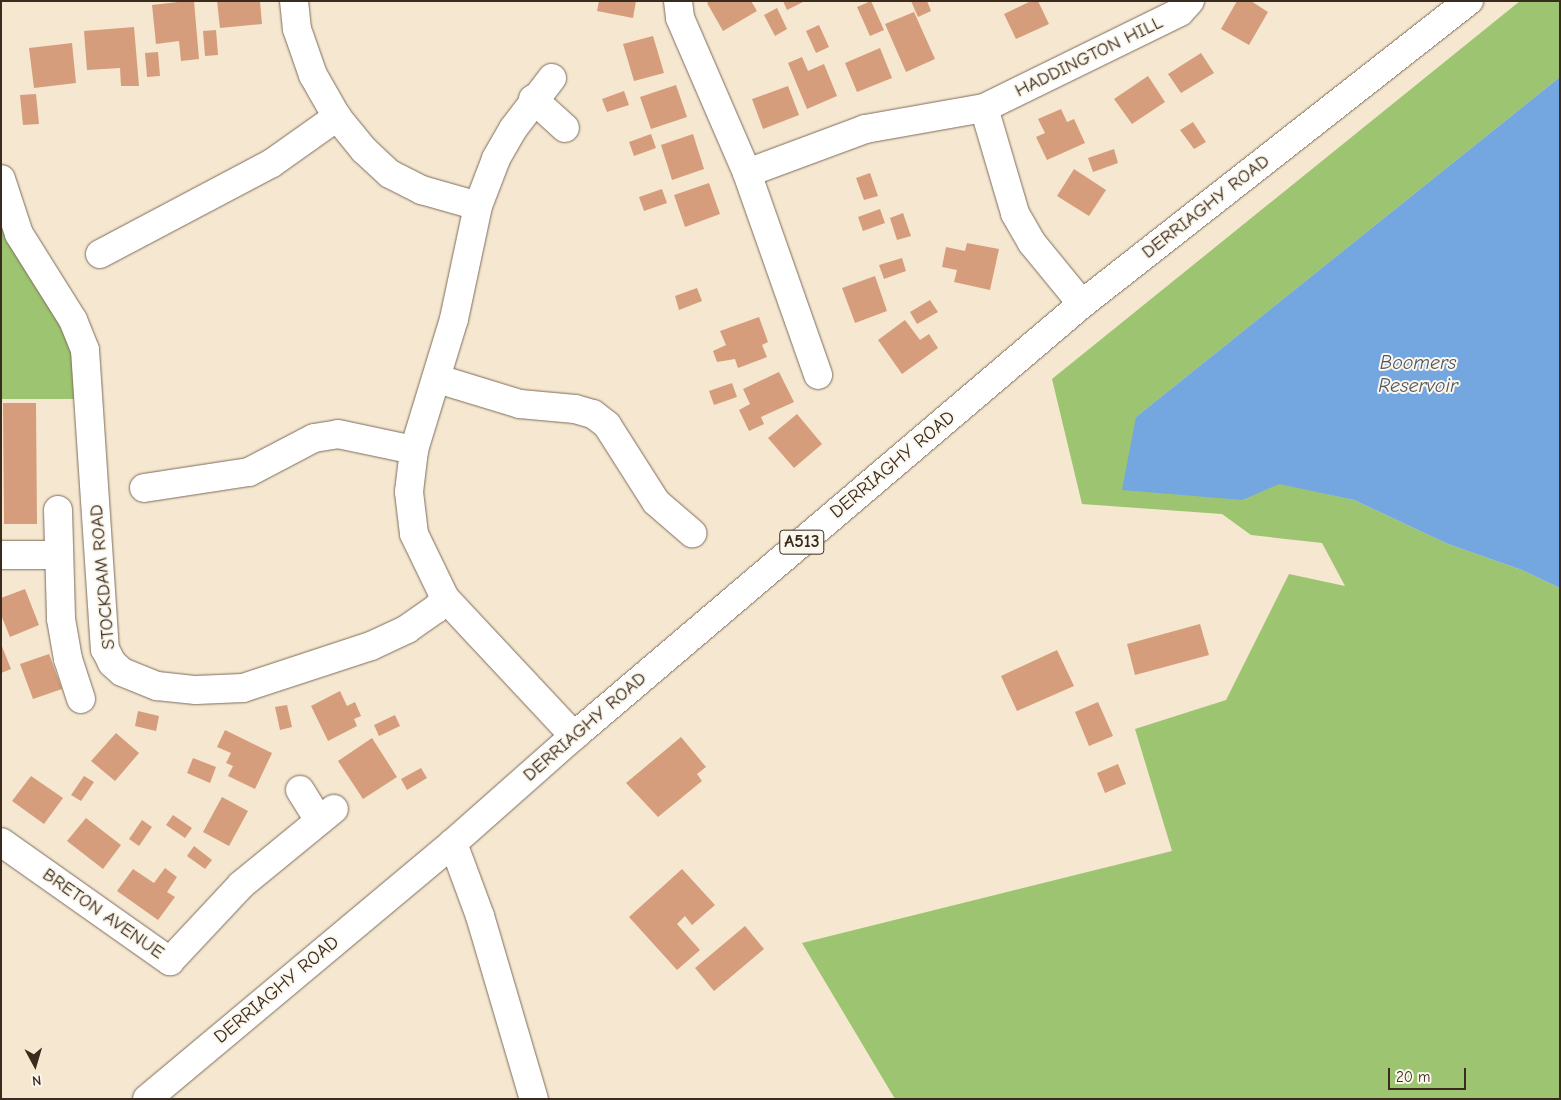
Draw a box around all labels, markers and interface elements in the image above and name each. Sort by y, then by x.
street label: HADDINGTON HILL [1011,11,1167,103]
street label: DERRIAGHY ROAD [1138,150,1274,264]
water label: Boomers Reservoir [1378,350,1458,397]
street label: DERRIAGHY ROAD [826,406,960,524]
street label: STOCKDAM ROAD [85,503,121,651]
road number: A513 [778,526,826,558]
street label: DERRIAGHY ROAD [519,667,651,787]
street label: BRETON AVENUE [38,864,168,964]
street label: DERRIAGHY ROAD [210,931,344,1049]
north arrow [10,1040,60,1090]
scale bar [1391,1058,1468,1090]
text: 20 m [1396,1068,1430,1086]
text: N [31,1071,42,1089]

